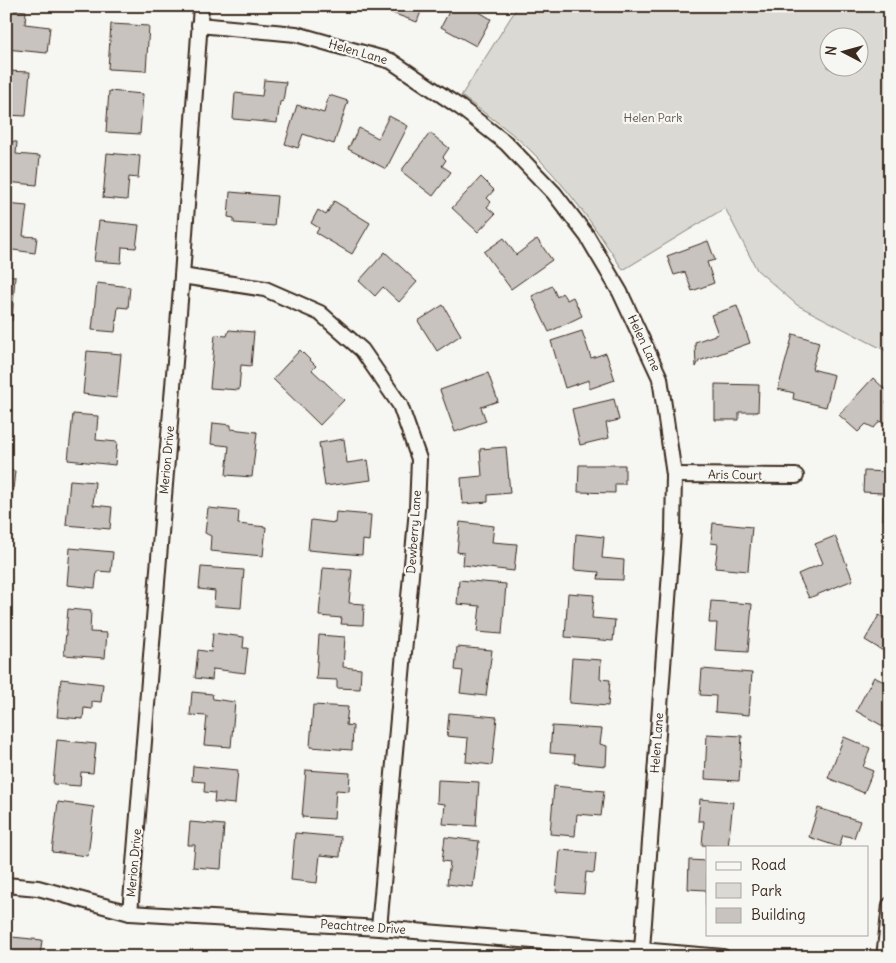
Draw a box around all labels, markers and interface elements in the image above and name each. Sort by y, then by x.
north arrow [818,28,868,78]
street label: Helen Lane [327,36,389,67]
text: N [822,45,841,56]
park label: Helen Park [624,110,682,125]
street label: Helen Lane [625,312,664,373]
street label: Merion Drive [156,425,177,495]
street label: Aris Court [708,467,762,482]
street label: Dewberry Lane [403,490,424,574]
street label: Helen Lane [647,712,666,774]
street label: Merion Drive [123,828,144,898]
legend [706,846,868,936]
text: Road [751,855,786,874]
text: Park [751,881,782,900]
text: Building [751,905,806,924]
street label: Peachtree Drive [320,916,406,937]

